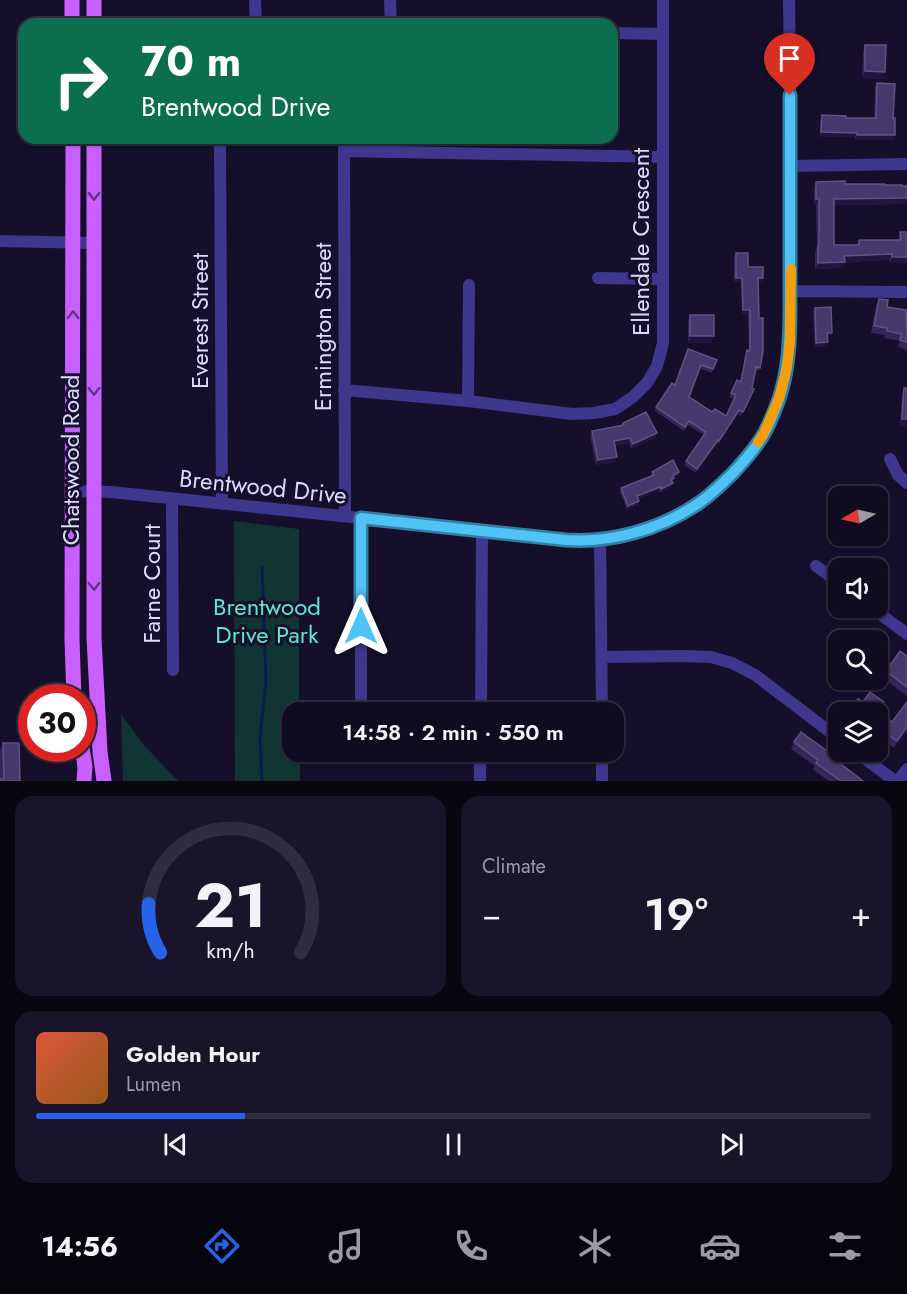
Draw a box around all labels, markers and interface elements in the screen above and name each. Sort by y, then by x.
text: 70 m [141,31,241,92]
pin [764,33,815,95]
icon: right [42,42,120,120]
icon: arrive [773,42,806,75]
text: Brentwood Drive [141,87,330,126]
street label: Ellendale Crescent [623,148,658,336]
one-way arrow [88,192,100,201]
street label: Ermington Street [305,242,340,411]
street label: Everest Street [182,253,217,389]
one-way arrow [67,311,79,320]
street label: Chatswood Road [53,375,88,545]
one-way arrow [88,387,100,396]
street label: Brentwood Drive [177,460,349,513]
north arrow [828,486,888,546]
map controls [828,486,888,762]
street label: Farne Court [134,524,169,644]
button: sound [828,558,888,618]
one-way arrow [88,582,100,591]
park label: Brentwood Drive Park [213,589,321,652]
position arrow [329,594,393,658]
button: search [828,630,888,690]
speed limit sign: 30 [18,684,96,762]
button: layers [828,702,888,762]
text: 14:58 · 2 min · 550 m [342,716,564,748]
text: Climate [482,852,546,881]
text: 21 [194,860,267,950]
text: 19° [644,882,708,947]
text: − [482,891,501,938]
text: + [851,891,871,938]
text: km/h [206,935,255,966]
text: Golden Hour [126,1038,260,1070]
text: Lumen [126,1070,182,1099]
icon: previous [159,1128,192,1161]
icon: pause [437,1128,470,1161]
icon: next [715,1128,748,1161]
icon: directions [201,1225,243,1267]
icon: music [325,1225,367,1267]
icon: phone [450,1225,492,1267]
icon: climate [574,1225,616,1267]
icon: car [699,1225,741,1267]
icon: filters [824,1225,866,1267]
text: 14:56 [41,1227,118,1266]

